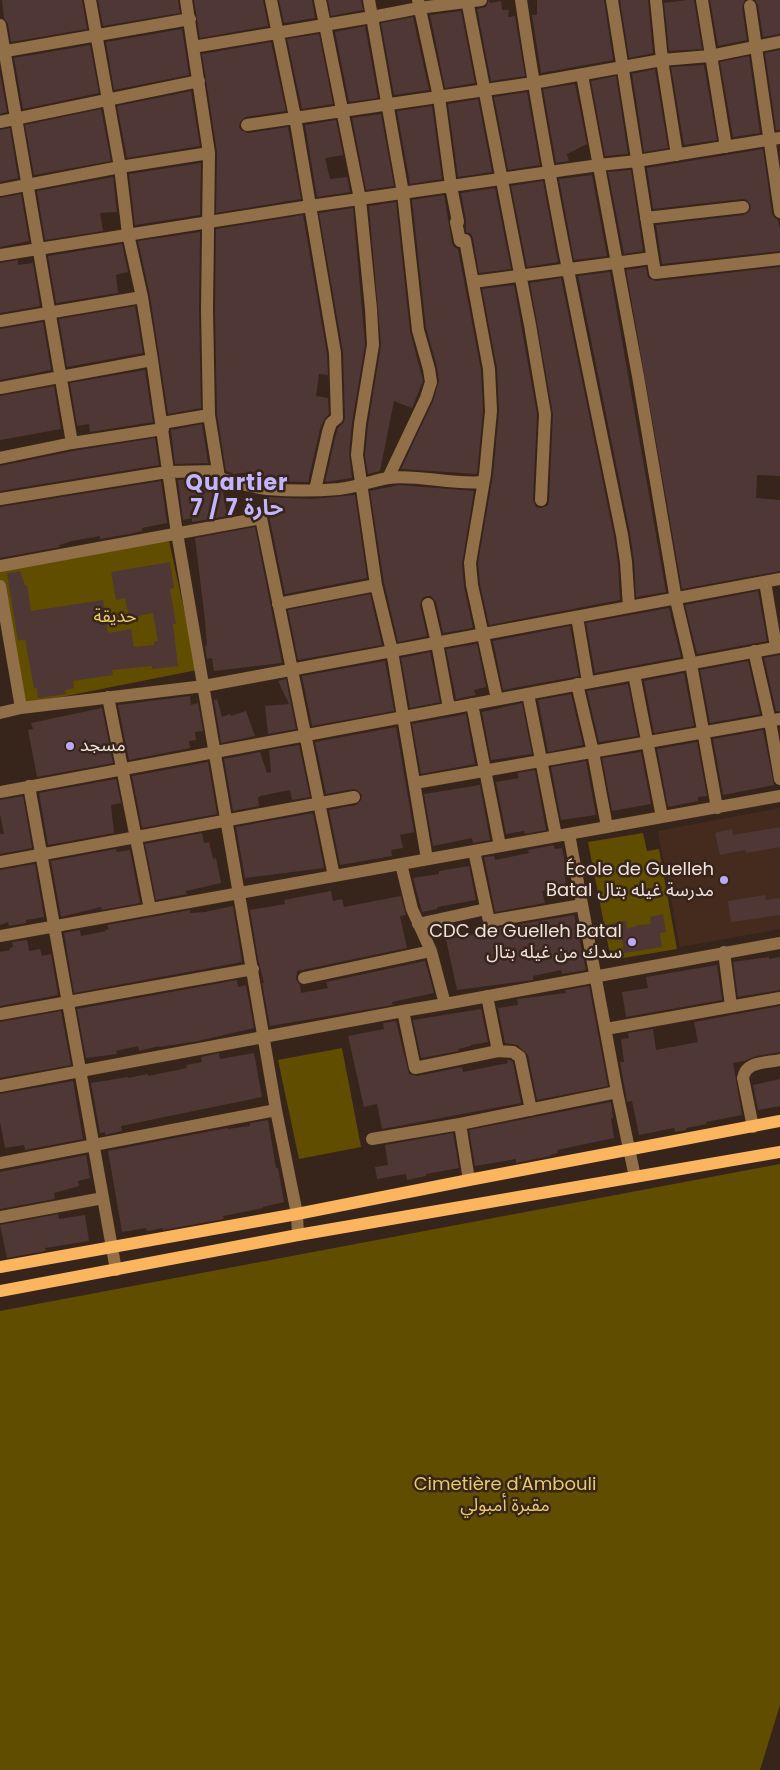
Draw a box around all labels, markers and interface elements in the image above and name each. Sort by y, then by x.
district label: Quartier 7 / حارة 7 [185,471,289,522]
park label: حديقة [93,606,137,628]
place label: مسجد [80,735,126,757]
marker: مسجد [64,740,76,752]
place label: École de Guelleh Batal مدرسة غيله بتال [546,859,714,902]
marker: École de Guelleh Batal مدرسة غيله بتال [718,874,730,886]
place label: CDC de Guelleh Batal سدك من غيله بتال [429,921,622,964]
marker: CDC de Guelleh Batal سدك من غيله بتال [626,936,638,948]
park label: Cimetière d'Ambouli مقبرة أمبولي [414,1474,596,1516]

